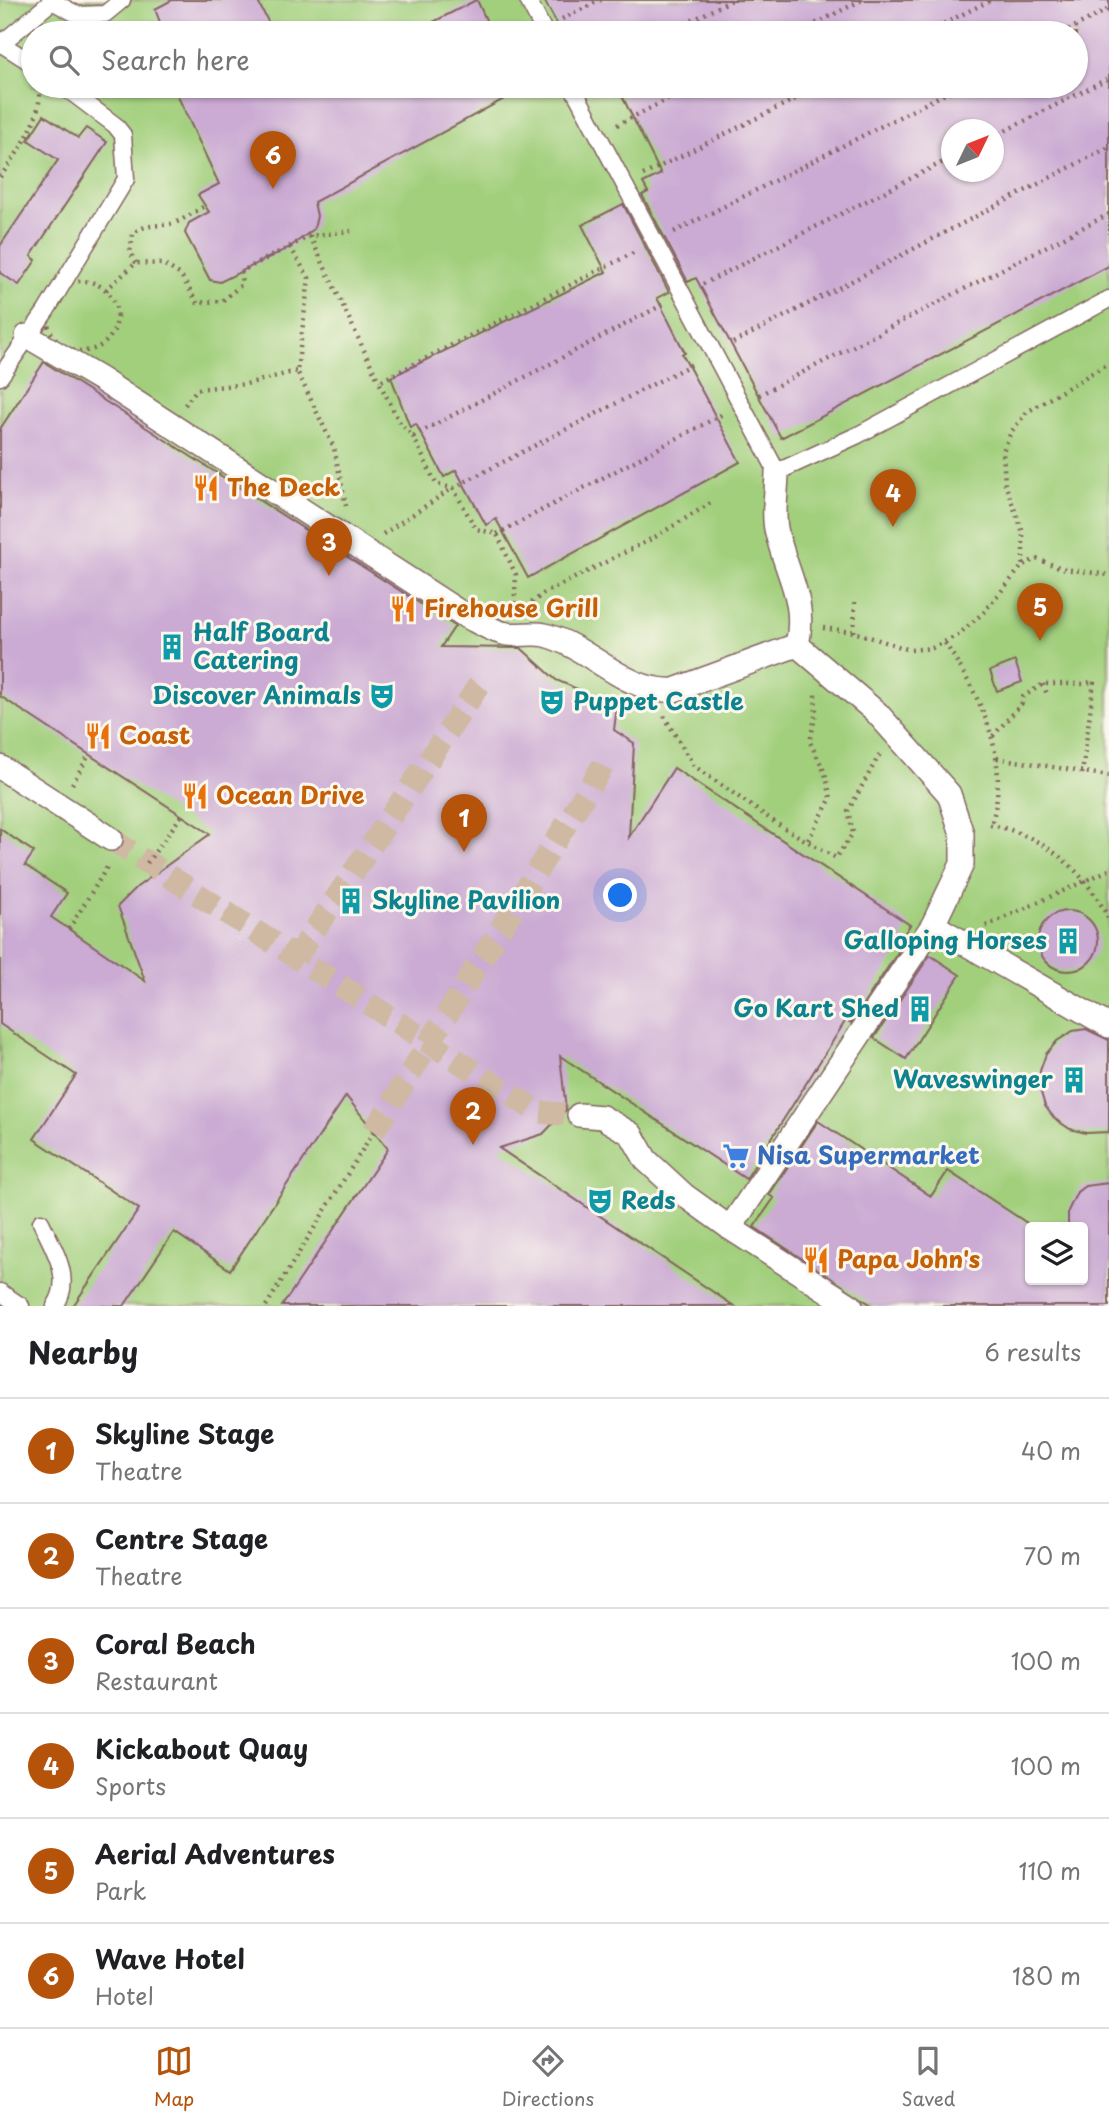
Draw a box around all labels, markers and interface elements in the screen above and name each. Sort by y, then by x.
search box [21,21,1088,98]
text: Search here [101,40,250,79]
icon: search [45,41,83,79]
north arrow [941,119,1004,182]
pin: 6 [250,131,296,189]
place label: The Deck [227,468,340,504]
pin: 4 [870,469,916,527]
restaurant icon: The Deck [191,473,221,503]
pin: 3 [306,518,352,576]
pin: 5 [1017,583,1063,641]
place label: Firehouse Grill [424,589,598,625]
restaurant icon: Firehouse Grill [388,594,418,624]
place label: Half Board Catering [193,613,330,677]
building icon: Half Board Catering [157,632,187,662]
place label: Discover Animals [152,676,361,712]
theatre icon: Discover Animals [367,681,397,711]
place label: Puppet Castle [573,682,744,718]
theatre icon: Puppet Castle [537,687,567,717]
place label: Coast [119,716,190,752]
restaurant icon: Coast [83,721,113,751]
place label: Ocean Drive [216,776,365,812]
restaurant icon: Ocean Drive [180,781,210,811]
pin: 1 [441,794,487,852]
your location [603,878,637,912]
place label: Skyline Pavilion [372,881,560,917]
building icon: Skyline Pavilion [336,886,366,916]
place label: Galloping Horses [843,921,1047,957]
building icon: Galloping Horses [1053,926,1083,956]
place label: Go Kart Shed [733,989,899,1025]
building icon: Go Kart Shed [905,994,935,1024]
place label: Waveswinger [893,1060,1054,1096]
building icon: Waveswinger [1059,1065,1089,1095]
pin: 2 [450,1087,496,1145]
place label: Nisa Supermarket [757,1136,980,1172]
supermarket icon: Nisa Supermarket [721,1141,751,1171]
place label: Reds [621,1181,676,1217]
theatre icon: Reds [585,1186,615,1216]
map controls [1025,1222,1088,1285]
button: layers [1025,1222,1088,1285]
place label: Papa John's [837,1240,980,1276]
restaurant icon: Papa John's [801,1245,831,1275]
text: Nearby [28,1329,138,1374]
text: 6 results [985,1334,1081,1369]
text: Skyline Stage [95,1414,274,1453]
text: 1 [46,1433,57,1468]
text: 40 m [1021,1433,1081,1468]
text: Theatre [95,1453,182,1488]
text: Centre Stage [95,1519,268,1558]
text: 2 [43,1538,59,1573]
text: 70 m [1023,1538,1081,1573]
text: Theatre [95,1558,182,1593]
text: Coral Beach [95,1624,256,1663]
text: 3 [43,1643,59,1678]
text: 100 m [1011,1643,1081,1678]
text: Restaurant [95,1663,218,1698]
text: Kickabout Quay [95,1729,308,1768]
text: 4 [43,1748,59,1783]
text: 100 m [1011,1748,1081,1783]
text: Sports [95,1768,166,1803]
text: Aerial Adventures [95,1834,335,1873]
text: 5 [44,1853,58,1888]
text: 110 m [1019,1853,1081,1888]
text: Park [95,1873,146,1908]
text: Wave Hotel [95,1939,245,1978]
text: 6 [43,1958,59,1993]
text: 180 m [1012,1958,1081,1993]
text: Hotel [95,1978,154,2013]
tab: Map [154,2042,194,2112]
tab: Directions [502,2042,594,2112]
tab: Saved [901,2042,955,2112]

